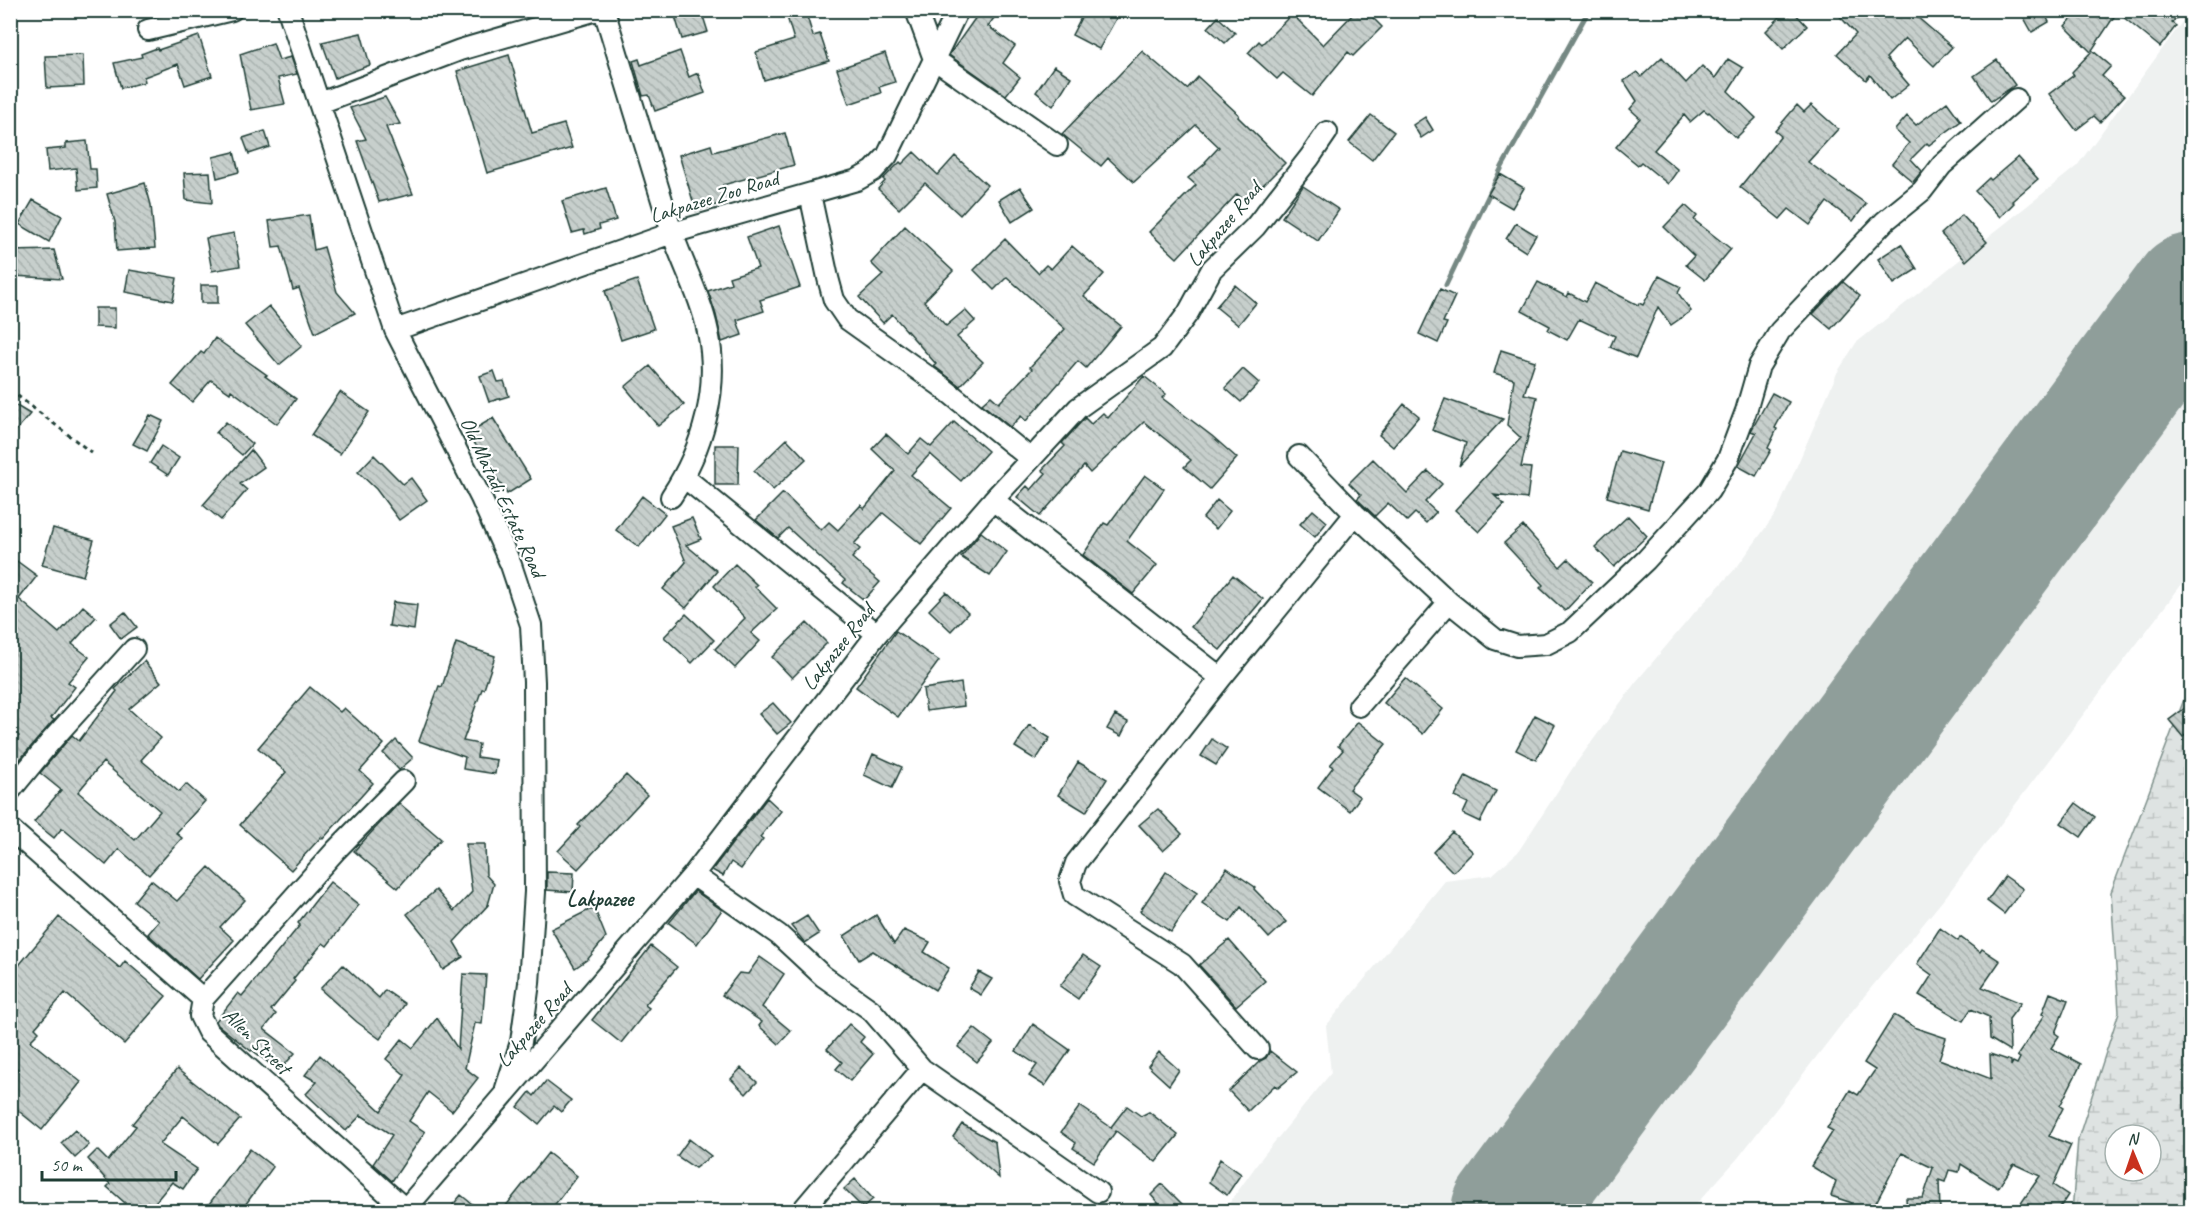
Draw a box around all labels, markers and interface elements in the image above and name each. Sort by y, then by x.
street label: Lakpazee Zoo Road [647,164,785,229]
street label: Lakpazee Road [1181,173,1269,272]
street label: Old Matadi Estate Road [454,413,553,585]
street label: Lakpazee Road [796,596,882,696]
district label: Lakpazee [567,885,636,913]
street label: Lakpazee Road [490,975,580,1072]
street label: Allen Street [217,1002,299,1082]
north arrow [2103,1123,2163,1183]
text: N [2127,1129,2141,1149]
scale bar [42,1144,176,1182]
text: 50 m [51,1154,84,1176]

